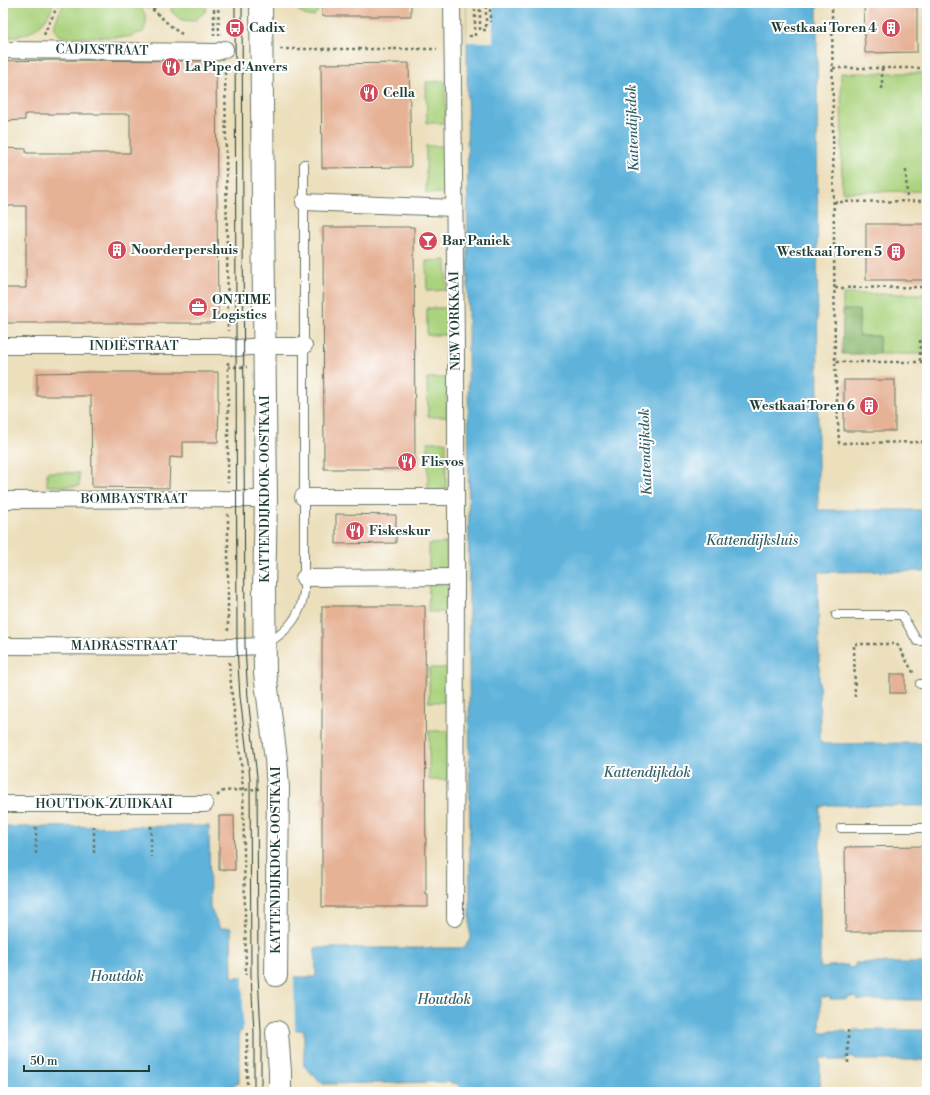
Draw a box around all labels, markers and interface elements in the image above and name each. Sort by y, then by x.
bus stop icon: Cadix [224,17,246,39]
building icon: Westkaai Toren 4 [880,17,902,39]
place label: Cadix [249,20,286,36]
place label: Westkaai Toren 4 [770,20,877,36]
street label: CADIXSTRAAT [55,41,149,59]
restaurant icon: La Pipe d'Anvers [160,56,182,78]
place label: La Pipe d'Anvers [185,59,288,75]
restaurant icon: Cella [358,82,380,104]
water label: Kattendijkdok [622,84,644,172]
place label: Cella [383,85,416,101]
bar icon: Bar Paniek [417,230,439,252]
place label: Bar Paniek [442,233,511,249]
building icon: Noorderpershuis [106,239,128,261]
building icon: Westkaai Toren 5 [885,241,907,263]
place label: Noorderpershuis [131,242,238,258]
place label: Westkaai Toren 5 [776,244,882,260]
street label: NEW YORKKAAI [446,271,464,371]
place label: ON TIME Logistics [212,292,271,323]
office icon: ON TIME Logistics [187,296,209,318]
street label: INDIËSTRAAT [89,337,179,354]
street label: KATTENDIJKDOK-OOSTKAAI [257,395,273,583]
building icon: Westkaai Toren 6 [858,395,880,417]
place label: Westkaai Toren 6 [749,398,855,414]
water label: Kattendijkdok [635,408,657,496]
restaurant icon: Flisvos [396,451,418,473]
place label: Flisvos [421,454,464,470]
street label: BOMBAYSTRAAT [80,491,187,507]
restaurant icon: Fiskeskur [344,520,366,542]
place label: Fiskeskur [369,523,431,539]
water label: Kattendijksluis [706,532,798,550]
street label: MADRASSTRAAT [71,638,177,654]
water label: Kattendijkdok [603,764,691,782]
street label: KATTENDIJKDOK-OOSTKAAI [268,766,284,954]
street label: HOUTDOK-ZUIDKAAI [35,796,173,812]
water label: Houtdok [89,968,144,986]
water label: Houtdok [416,991,471,1009]
scale bar [24,1047,149,1073]
text: 50 m [30,1054,58,1069]

